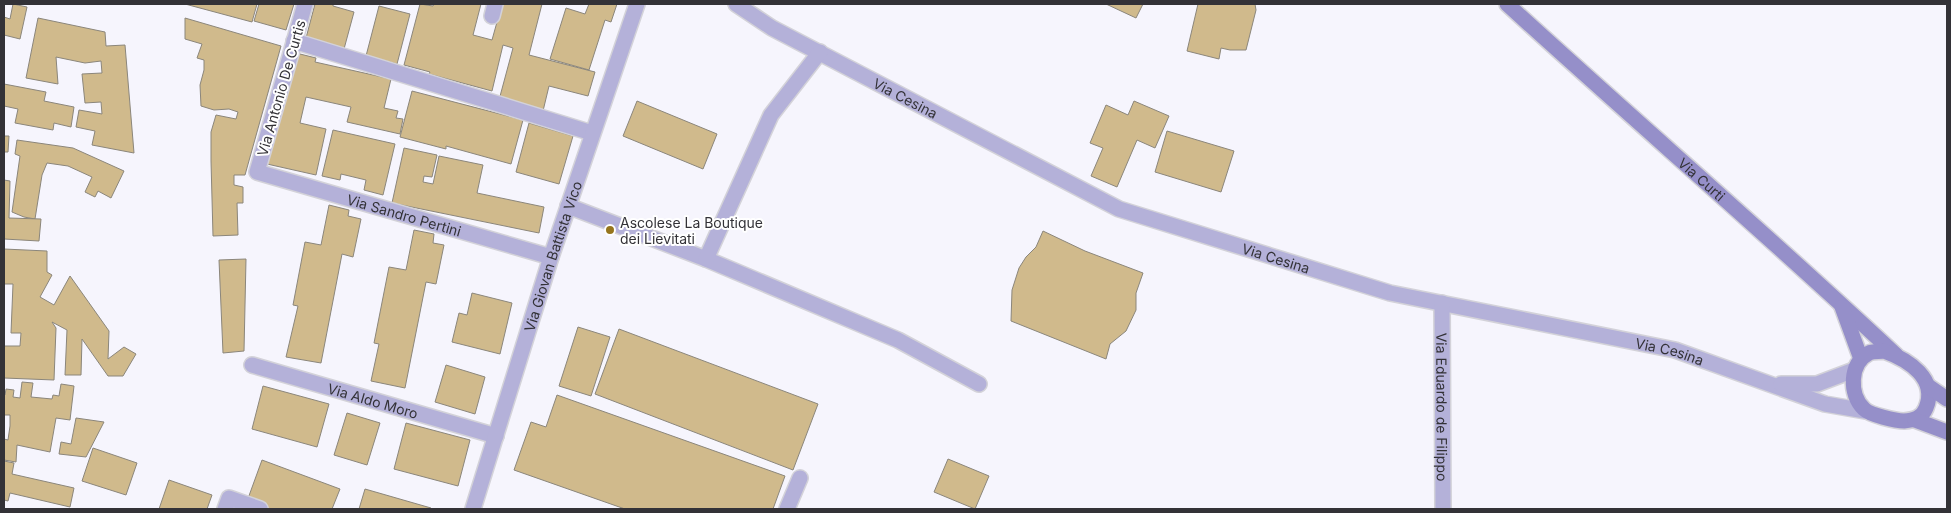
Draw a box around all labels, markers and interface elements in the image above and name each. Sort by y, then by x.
street label: Via Antonio De Curtis [253,18,309,158]
street label: Via Cesina [871,74,941,121]
street label: Via Curti [1675,154,1729,204]
street label: Via Giovan Battista Vico [520,179,585,334]
street label: Via Sandro Pertini [345,190,463,239]
place label: Ascolese La Boutique dei Lievitati [620,214,763,247]
marker: Ascolese La Boutique dei Lievitati [604,224,616,236]
street label: Via Cesina [1240,239,1312,276]
street label: Via Eduardo de Filippo [1434,333,1451,481]
street label: Via Cesina [1634,334,1706,368]
street label: Via Aldo Moro [326,379,420,421]

